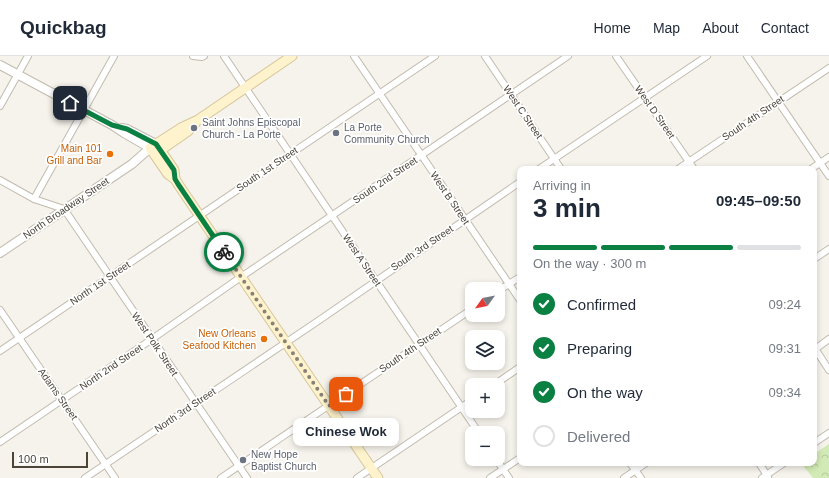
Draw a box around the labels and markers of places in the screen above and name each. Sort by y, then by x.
pin [53,86,87,120]
place label: Saint Johns Episcopal Church - La Porte [202,117,300,140]
place label: La Porte Community Church [344,122,430,145]
marker: Saint Johns Episcopal Church - La Porte [189,123,199,133]
marker: La Porte Community Church [331,128,341,138]
place label: Main 101 Grill and Bar [46,143,103,166]
marker: Main 101 Grill and Bar [105,149,115,159]
place label: New Orleans Seafood Kitchen [183,328,256,351]
marker: New Orleans Seafood Kitchen [259,334,269,344]
pin [329,377,363,411]
callout: Chinese Wok [293,418,399,446]
place label: New Hope Baptist Church [251,449,317,472]
marker: New Hope Baptist Church [238,455,248,465]

